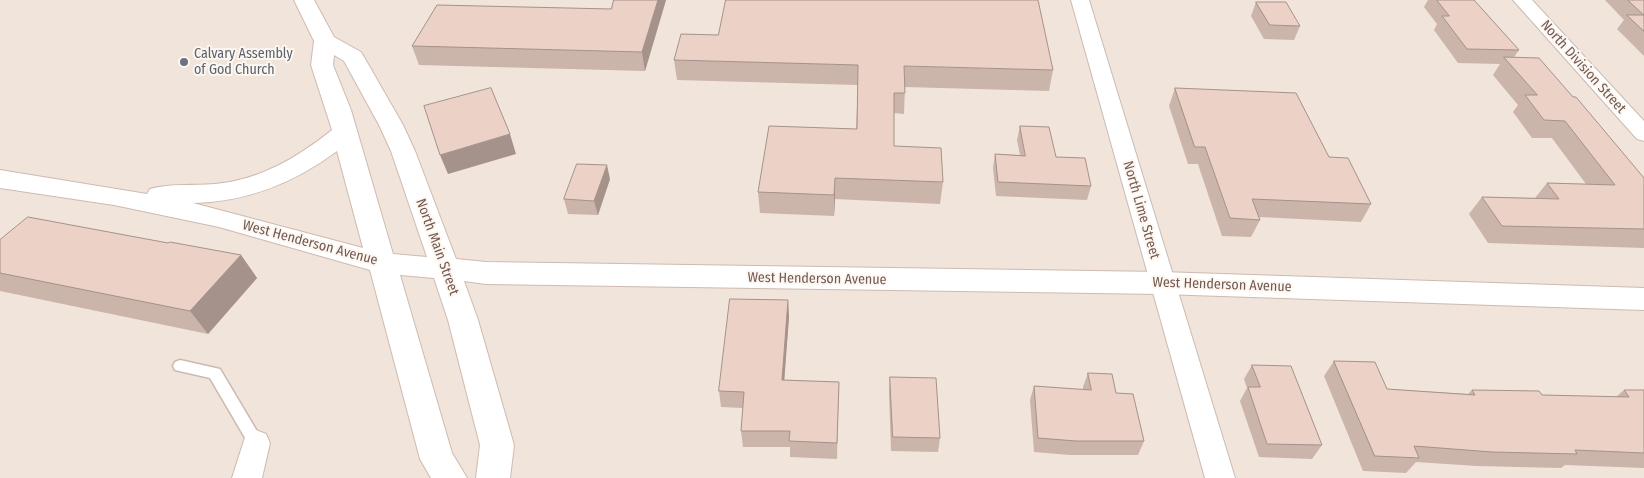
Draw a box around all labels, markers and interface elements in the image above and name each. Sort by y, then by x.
street label: North Division Street [1537,17,1629,117]
place label: Calvary Assembly of God Church [194,46,293,78]
marker: Calvary Assembly of God Church [178,56,190,68]
street label: North Lime Street [1119,159,1163,261]
street label: North Main Street [412,196,462,298]
street label: West Henderson Avenue [241,217,379,269]
street label: West Henderson Avenue [747,269,887,289]
street label: West Henderson Avenue [1152,274,1292,296]

